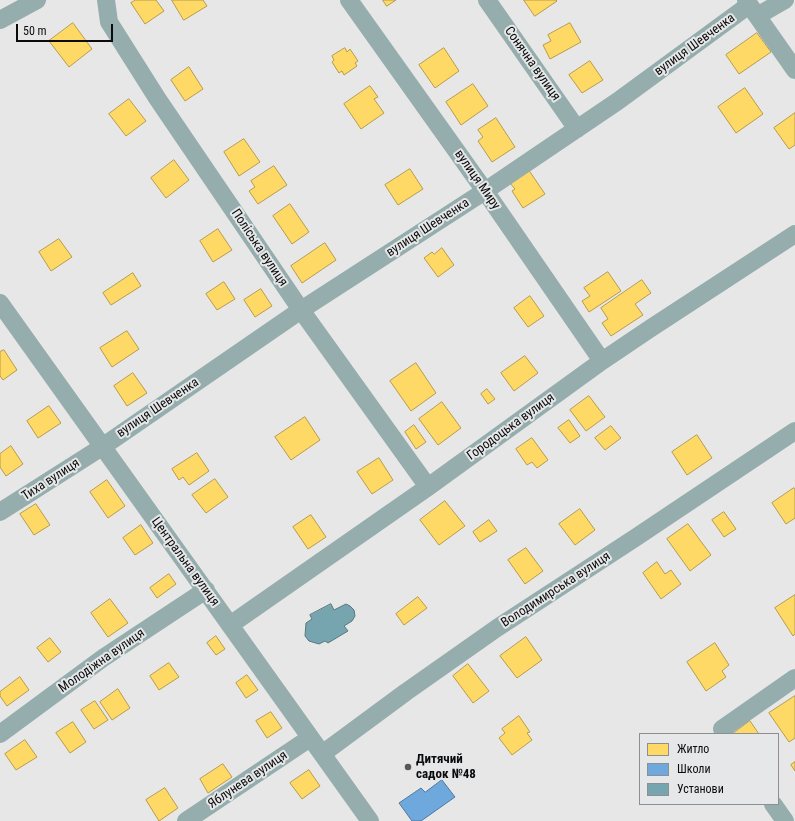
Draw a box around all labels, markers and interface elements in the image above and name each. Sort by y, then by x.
street label: вулиця Шевченка [652,11,738,79]
scale bar [18,16,115,42]
text: 50 m [23,24,47,38]
street label: Сонячна вулиця [501,24,563,104]
street label: вулиця Миру [451,147,503,213]
street label: вулиця Шевченка [384,195,472,261]
street label: Поліська вулиця [227,206,291,290]
street label: вулиця Шевченка [114,375,202,441]
street label: Городоцька вулиця [464,390,558,464]
street label: Тиха вулиця [19,456,83,504]
street label: Центральна вулиця [148,515,222,609]
street label: Володимирська вулиця [499,549,613,631]
street label: Молодіжна вулиця [56,626,148,696]
legend [639,733,779,805]
text: Житло [677,742,709,756]
street label: Яблунева вулиця [205,748,291,812]
place label: Дитячий садок №48 [416,752,476,783]
marker: Дитячий садок №48 [403,762,413,772]
text: Школи [677,762,711,776]
text: Установи [677,782,724,796]

